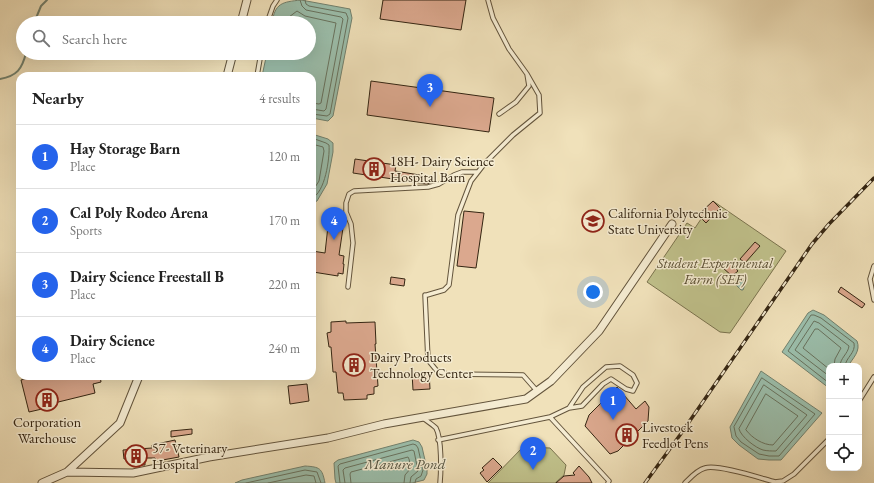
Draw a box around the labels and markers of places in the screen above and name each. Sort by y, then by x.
pin: 3 [417,74,443,107]
place label: 18H- Dairy Science Hospital Barn [390,152,495,186]
building icon: 18H- Dairy Science Hospital Barn [361,156,387,182]
place label: California Polytechnic State University [608,204,728,238]
pin: 4 [321,207,347,240]
school or university icon: California Polytechnic State University [580,208,606,234]
place label: Dairy Products Technology Center [370,348,473,382]
building icon: Dairy Products Technology Center [341,352,367,378]
building icon: Corporation Warehouse [34,387,60,413]
pin: 1 [600,387,626,420]
place label: Corporation Warehouse [13,413,82,447]
place label: Livestock Feedlot Pens [642,418,709,452]
building icon: Livestock Feedlot Pens [614,422,640,448]
pin: 2 [520,437,546,470]
place label: 57- Veterinary Hospital [152,439,228,473]
building icon: 57- Veterinary Hospital [123,443,149,469]

